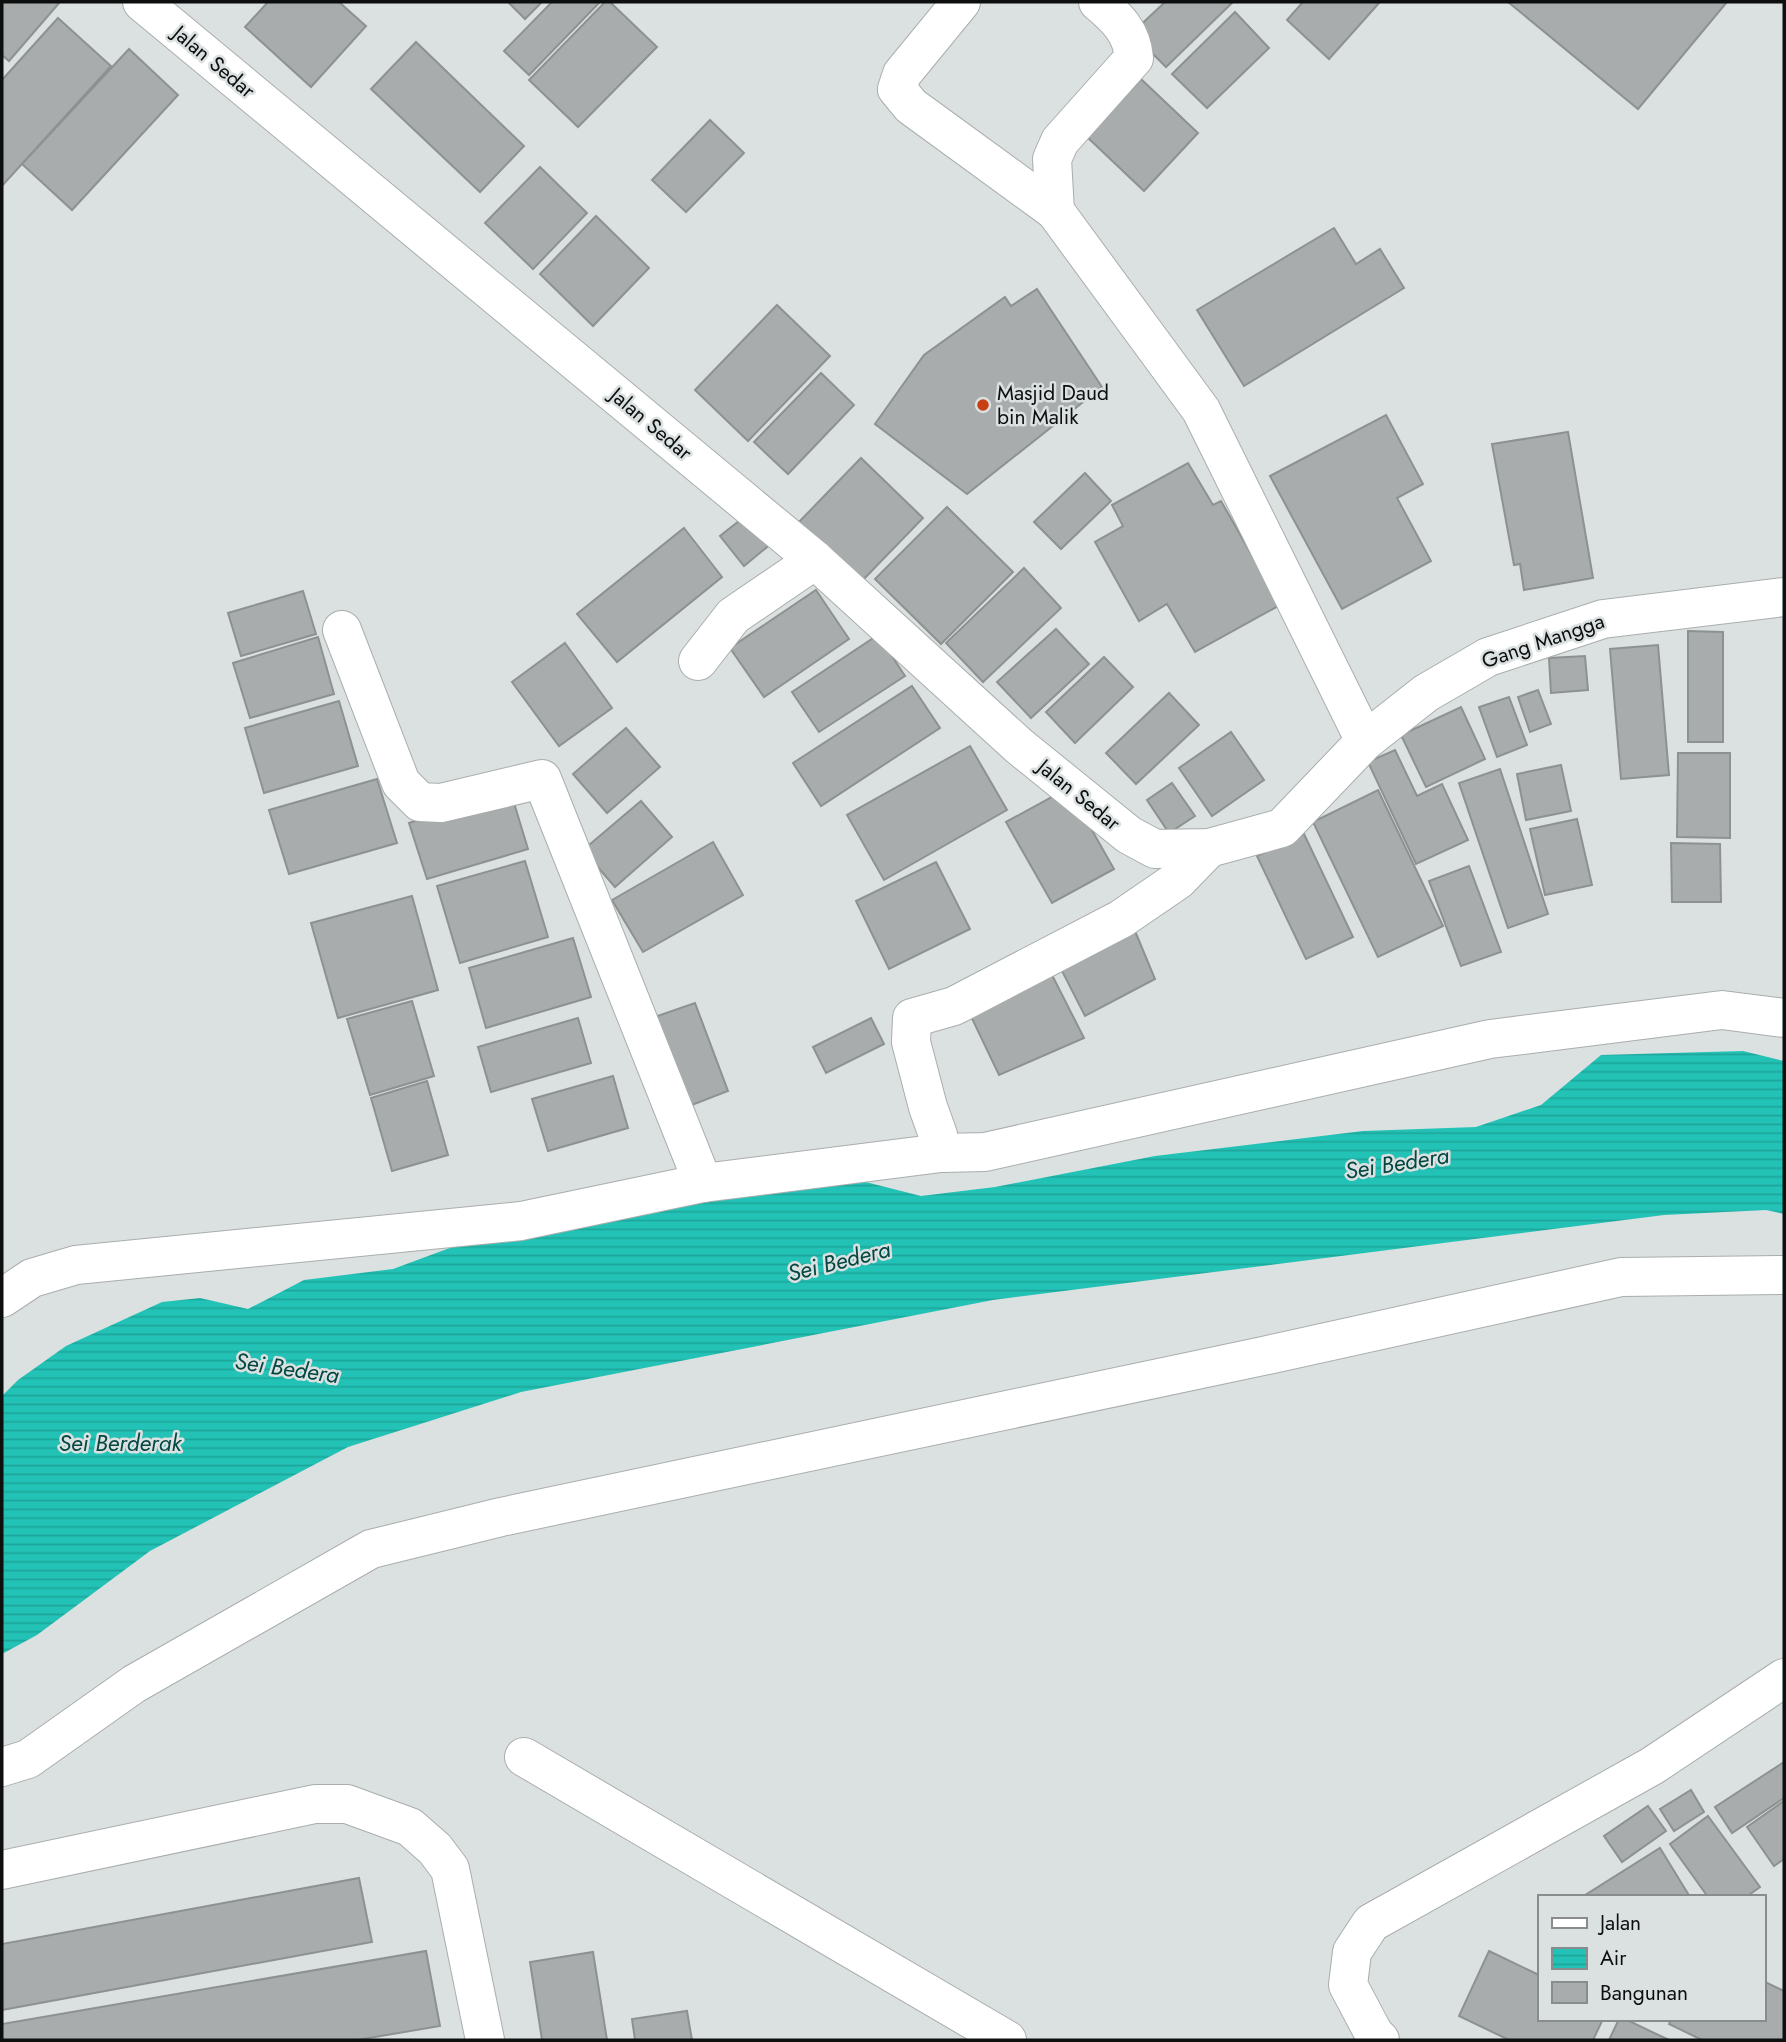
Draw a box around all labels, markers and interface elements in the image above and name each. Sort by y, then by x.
street label: Jalan Sedar [164,17,262,106]
place label: Masjid Daud bin Malik [997,378,1109,432]
street label: Jalan Sedar [601,379,699,468]
marker: Masjid Daud bin Malik [975,397,991,413]
street label: Gang Mangga [1478,606,1608,676]
street label: Jalan Sedar [1029,750,1128,838]
water label: Sei Bedera [1342,1138,1452,1188]
water label: Sei Bedera [784,1232,894,1290]
water label: Sei Bedera [233,1344,342,1392]
water label: Sei Berderak [59,1426,182,1460]
legend [1538,1895,1765,2021]
text: Jalan [1597,1908,1641,1938]
text: Air [1600,1943,1627,1973]
text: Bangunan [1600,1978,1688,2008]

